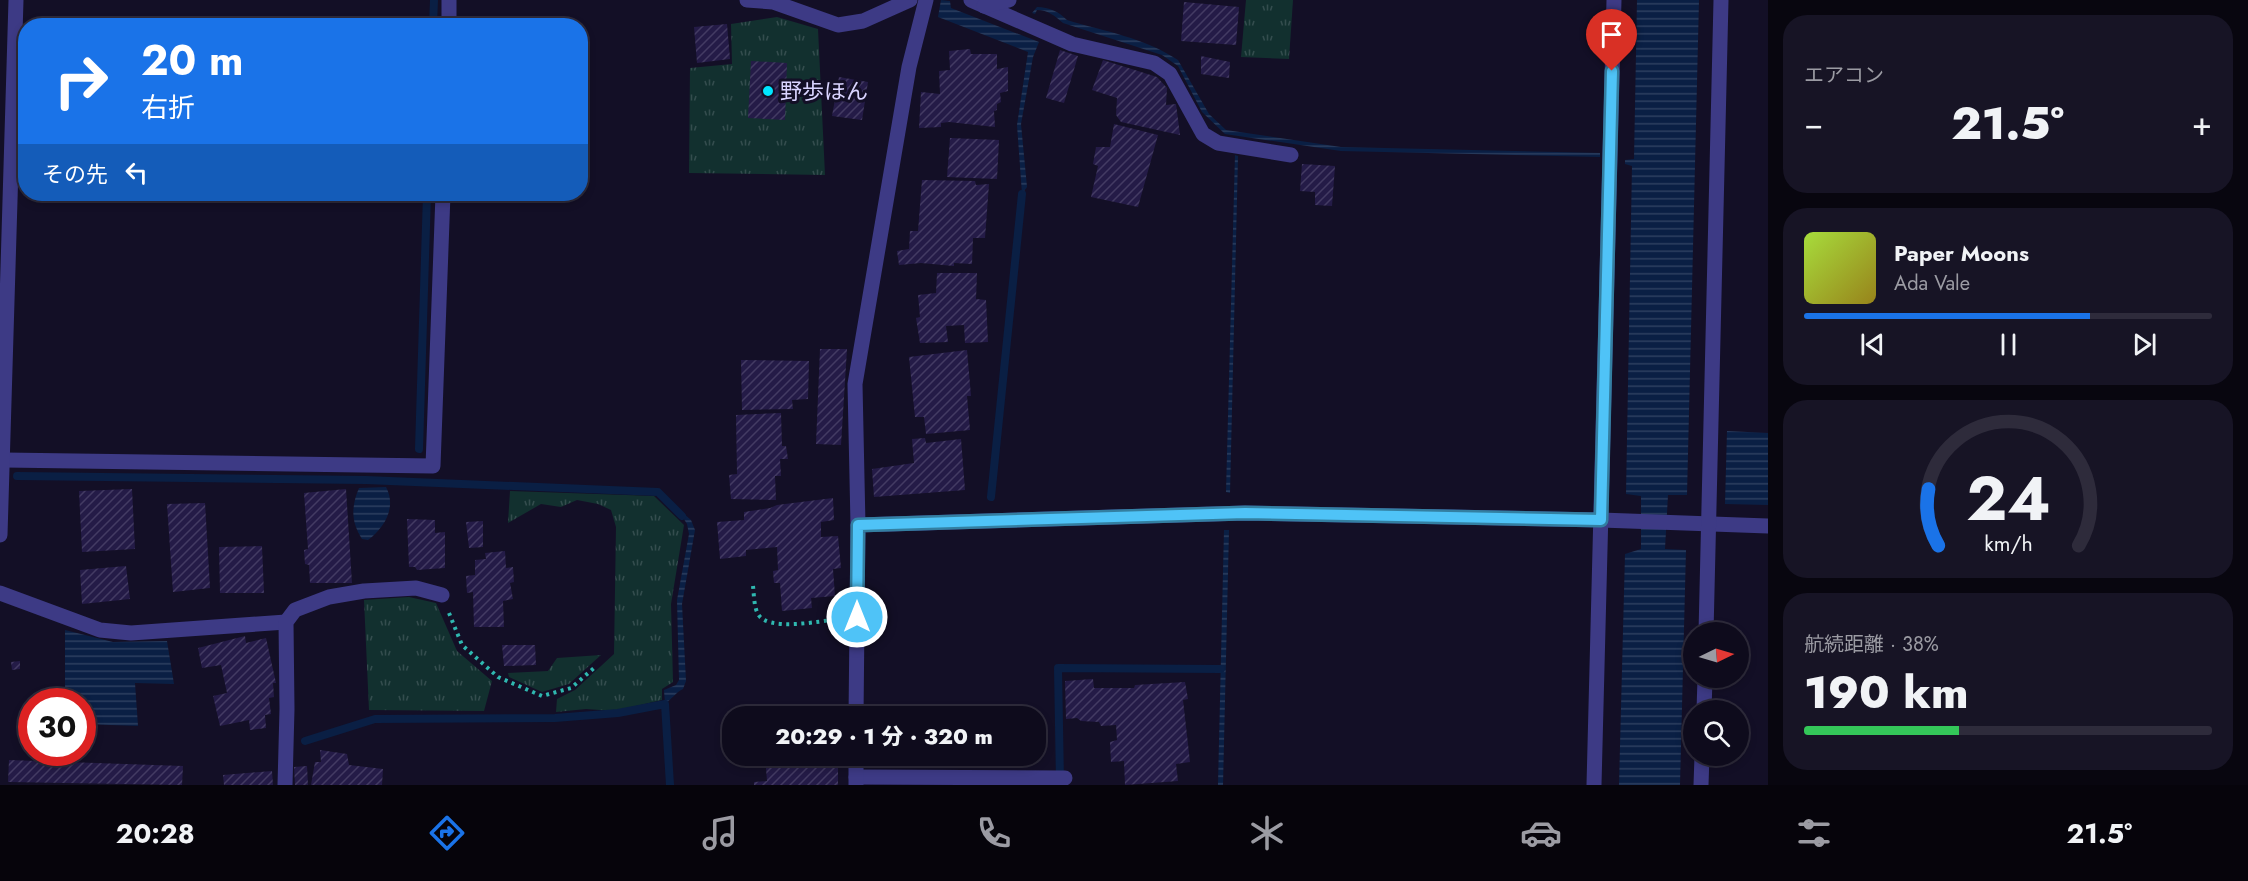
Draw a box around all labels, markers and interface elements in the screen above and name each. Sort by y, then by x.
pin [1586,9,1637,71]
icon: arrive [1595,18,1628,51]
text: 20 m [141,30,243,91]
icon: right [42,42,120,120]
text: エアコン [1804,61,1884,90]
place label: 野歩ほん [780,75,868,107]
marker: 野歩ほん [761,84,775,98]
text: 右折 [141,88,195,127]
text: 21.5° [1951,91,2064,156]
text: − [1804,100,1823,147]
text: + [2192,100,2212,147]
icon: left [120,156,153,189]
text: その先 [42,158,108,190]
text: Paper Moons [1894,237,2029,269]
text: Ada Vale [1894,269,1970,298]
icon: previous [1856,328,1889,361]
icon: pause [1992,328,2025,361]
icon: next [2128,328,2161,361]
text: 24 [1966,453,2050,543]
text: km/h [1984,528,2032,559]
position arrow [825,585,889,649]
north arrow [1683,622,1749,688]
map controls [1683,622,1749,766]
text: 航続距離 · 38% [1804,630,1939,659]
text: 190 km [1804,660,1968,725]
speed limit sign: 30 [18,688,96,766]
button: search [1683,700,1749,766]
text: 20:29 · 1 分 · 320 m [775,720,993,752]
icon: directions [426,812,468,854]
icon: music [699,812,741,854]
icon: phone [973,812,1015,854]
icon: climate [1246,812,1288,854]
icon: car [1520,812,1562,854]
icon: filters [1793,812,1835,854]
text: 20:28 [116,814,195,853]
text: 21.5° [2067,814,2132,853]

